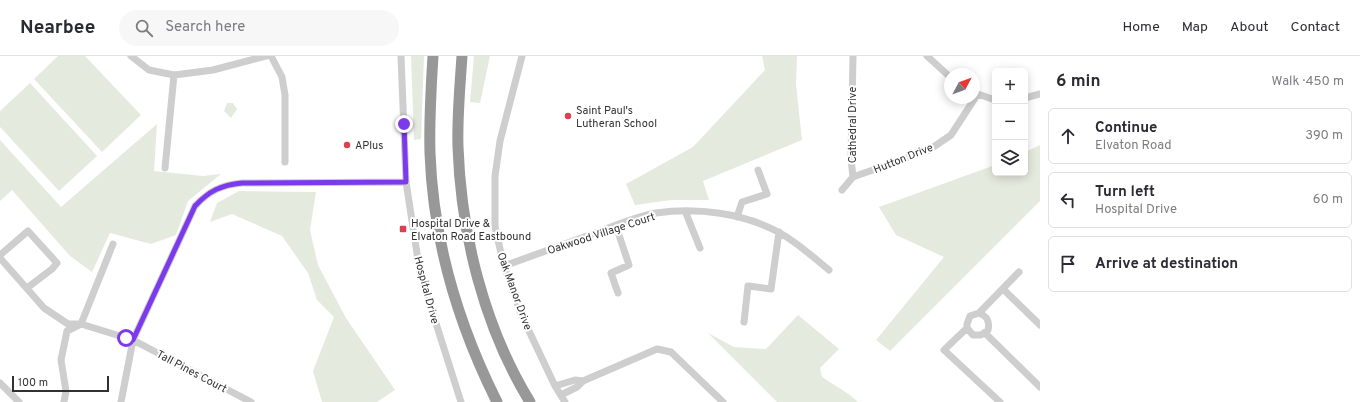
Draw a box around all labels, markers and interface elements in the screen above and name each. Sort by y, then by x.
search box [119,10,399,46]
text: Nearbee [20,16,95,40]
icon: search [133,17,155,39]
text: Search here [165,18,245,37]
text: Home [1123,19,1160,36]
text: Map [1182,19,1208,36]
text: About [1230,19,1269,36]
text: Contact [1291,19,1340,36]
north arrow [944,68,980,104]
map controls [992,68,1028,176]
button: + [992,68,1028,104]
text: 6 min [1056,71,1100,93]
text: Walk · 450 m [1272,74,1344,90]
street label: Cathedral Drive [846,87,860,163]
place label: Saint Paul's Lutheran School [576,104,657,131]
button: − [992,104,1028,140]
marker: Saint Paul's Lutheran School [563,111,573,121]
route end [395,115,413,133]
text: Continue [1095,119,1157,138]
icon: ahead [1057,125,1079,147]
text: 390 m [1305,128,1343,144]
text: Elvaton Road [1095,138,1172,154]
place label: APlus [355,139,383,153]
marker: APlus [342,140,352,150]
button: layers [992,140,1028,176]
street label: Hutton Drive [872,141,935,177]
text: Turn left [1095,183,1155,202]
icon: left [1057,189,1079,211]
text: 60 m [1313,192,1343,208]
text: Hospital Drive [1095,202,1177,218]
street label: Oakwood Village Court [546,210,657,258]
place label: Hospital Drive & Elvaton Road Eastbound [411,217,531,244]
marker: Hospital Drive & Elvaton Road Eastbound [398,224,408,234]
street label: Oak Manor Drive [493,250,535,332]
icon: arrive [1057,253,1079,275]
street label: Hospital Drive [410,255,442,326]
text: Arrive at destination [1095,255,1238,274]
route start [117,329,135,347]
street label: Tall Pines Court [154,347,229,396]
scale bar [12,374,109,393]
text: 100 m [18,376,48,390]

